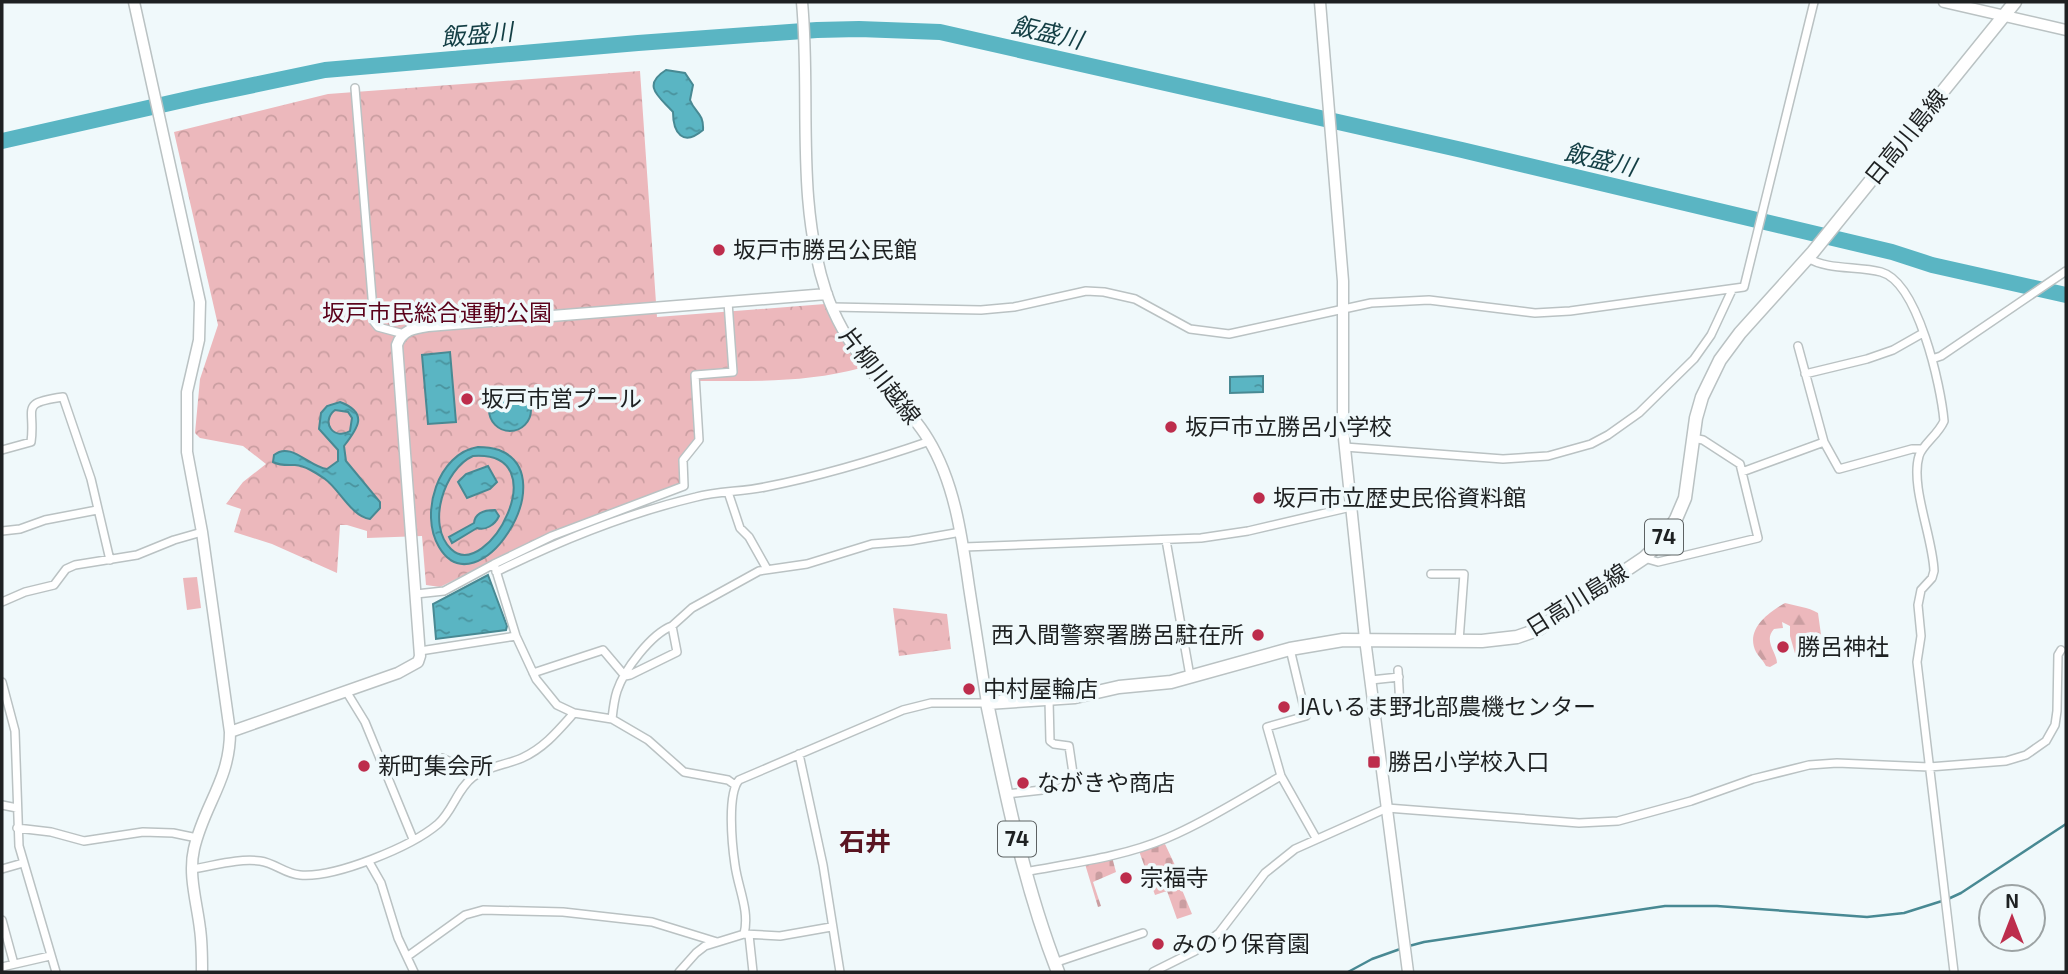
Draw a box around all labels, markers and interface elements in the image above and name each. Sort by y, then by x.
water label: 飯盛川 [1009,9,1089,54]
water label: 飯盛川 [440,16,517,51]
street label: 日高川島線 [1858,83,1952,190]
water label: 飯盛川 [1562,136,1642,181]
place label: 坂戸市勝呂公民館 [733,235,917,263]
marker: 坂戸市勝呂公民館 [711,242,727,258]
park label: 坂戸市民総合運動公園 [322,298,552,326]
street label: 片柳川越線 [834,321,927,429]
place label: 坂戸市営プール [481,384,642,412]
marker: 坂戸市営プール [459,391,475,407]
place label: 坂戸市立勝呂小学校 [1185,412,1392,440]
marker: 坂戸市立勝呂小学校 [1163,419,1179,435]
place label: 坂戸市立歴史民俗資料館 [1273,483,1526,511]
marker: 坂戸市立歴史民俗資料館 [1251,490,1267,506]
road number: 74 [1645,520,1683,554]
street label: 日高川島線 [1520,557,1633,641]
place label: 西入間警察署勝呂駐在所 [991,620,1244,648]
marker: 西入間警察署勝呂駐在所 [1250,627,1266,643]
place label: 勝呂神社 [1797,632,1889,660]
marker: 勝呂神社 [1775,639,1791,655]
place label: 中村屋輪店 [983,674,1098,702]
marker: 中村屋輪店 [961,681,977,697]
place label: JAいるま野北部農機センター [1298,692,1596,720]
marker: JAいるま野北部農機センター [1276,699,1292,715]
place label: 勝呂小学校入口 [1388,747,1549,775]
place label: 新町集会所 [378,751,493,779]
marker: 勝呂小学校入口 [1366,754,1382,770]
marker: 新町集会所 [356,758,372,774]
place label: ながきや商店 [1037,768,1175,796]
marker: ながきや商店 [1015,775,1031,791]
road number: 74 [998,822,1036,856]
district label: 石井 [839,825,891,856]
place label: 宗福寺 [1140,863,1209,891]
marker: 宗福寺 [1118,870,1134,886]
north arrow [1977,883,2047,953]
text: N [2005,889,2019,912]
place label: みのり保育園 [1172,929,1310,957]
marker: みのり保育園 [1150,936,1166,952]

